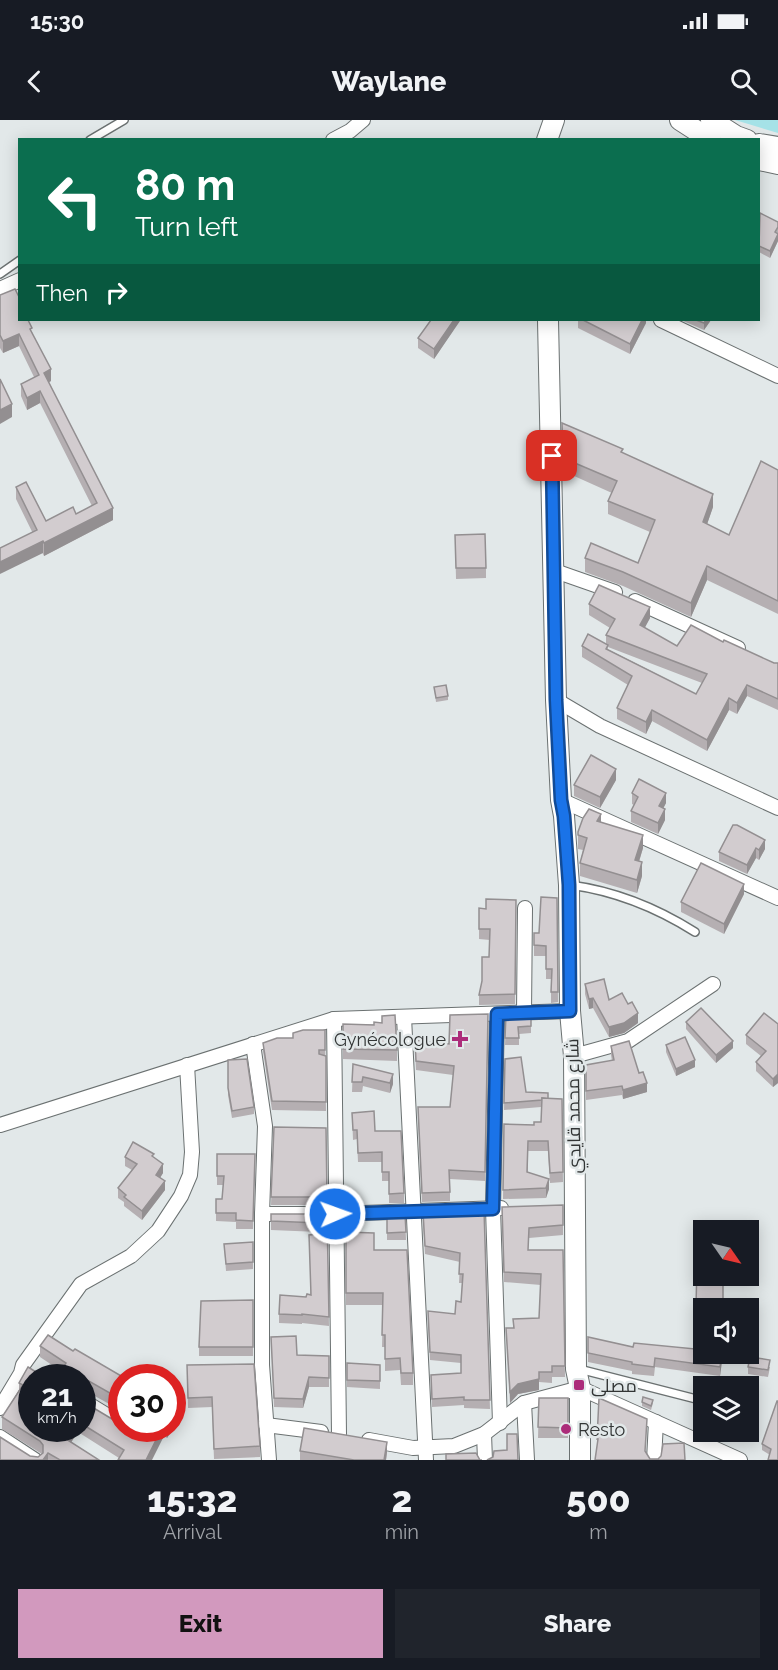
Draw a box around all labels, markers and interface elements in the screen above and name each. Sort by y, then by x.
text: 15:30 [30,8,84,34]
icon: back [18,65,51,98]
icon: search [727,65,760,98]
text: Waylane [332,66,446,97]
text: 80 m [135,161,235,210]
icon: left [36,162,114,240]
text: Turn left [135,211,238,242]
icon: right [100,276,133,309]
text: Then [36,280,88,306]
pin [526,430,577,481]
icon: arrive [535,439,568,472]
place label: Gynécologue [334,1029,446,1050]
marker: Gynécologue [451,1030,469,1048]
street label: شارع محمد قايدي [561,1038,589,1174]
position arrow [303,1182,367,1246]
north arrow [693,1220,759,1286]
map controls [693,1220,759,1442]
button: sound [693,1298,759,1364]
speed limit sign: 30 [108,1364,186,1442]
place label: مصلى [591,1375,637,1397]
button: layers [693,1376,759,1442]
text: 21 [41,1378,73,1413]
marker: مصلى [572,1378,586,1392]
text: km/h [37,1409,77,1427]
place label: Resto [578,1419,626,1440]
marker: Resto [559,1422,573,1436]
text: 15:32 [147,1478,237,1520]
text: 2 [391,1478,412,1520]
text: 500 [566,1478,631,1520]
text: Arrival [163,1520,222,1544]
text: min [385,1520,419,1544]
text: m [589,1520,608,1544]
button: Exit [18,1589,383,1658]
button: Share [395,1589,760,1658]

